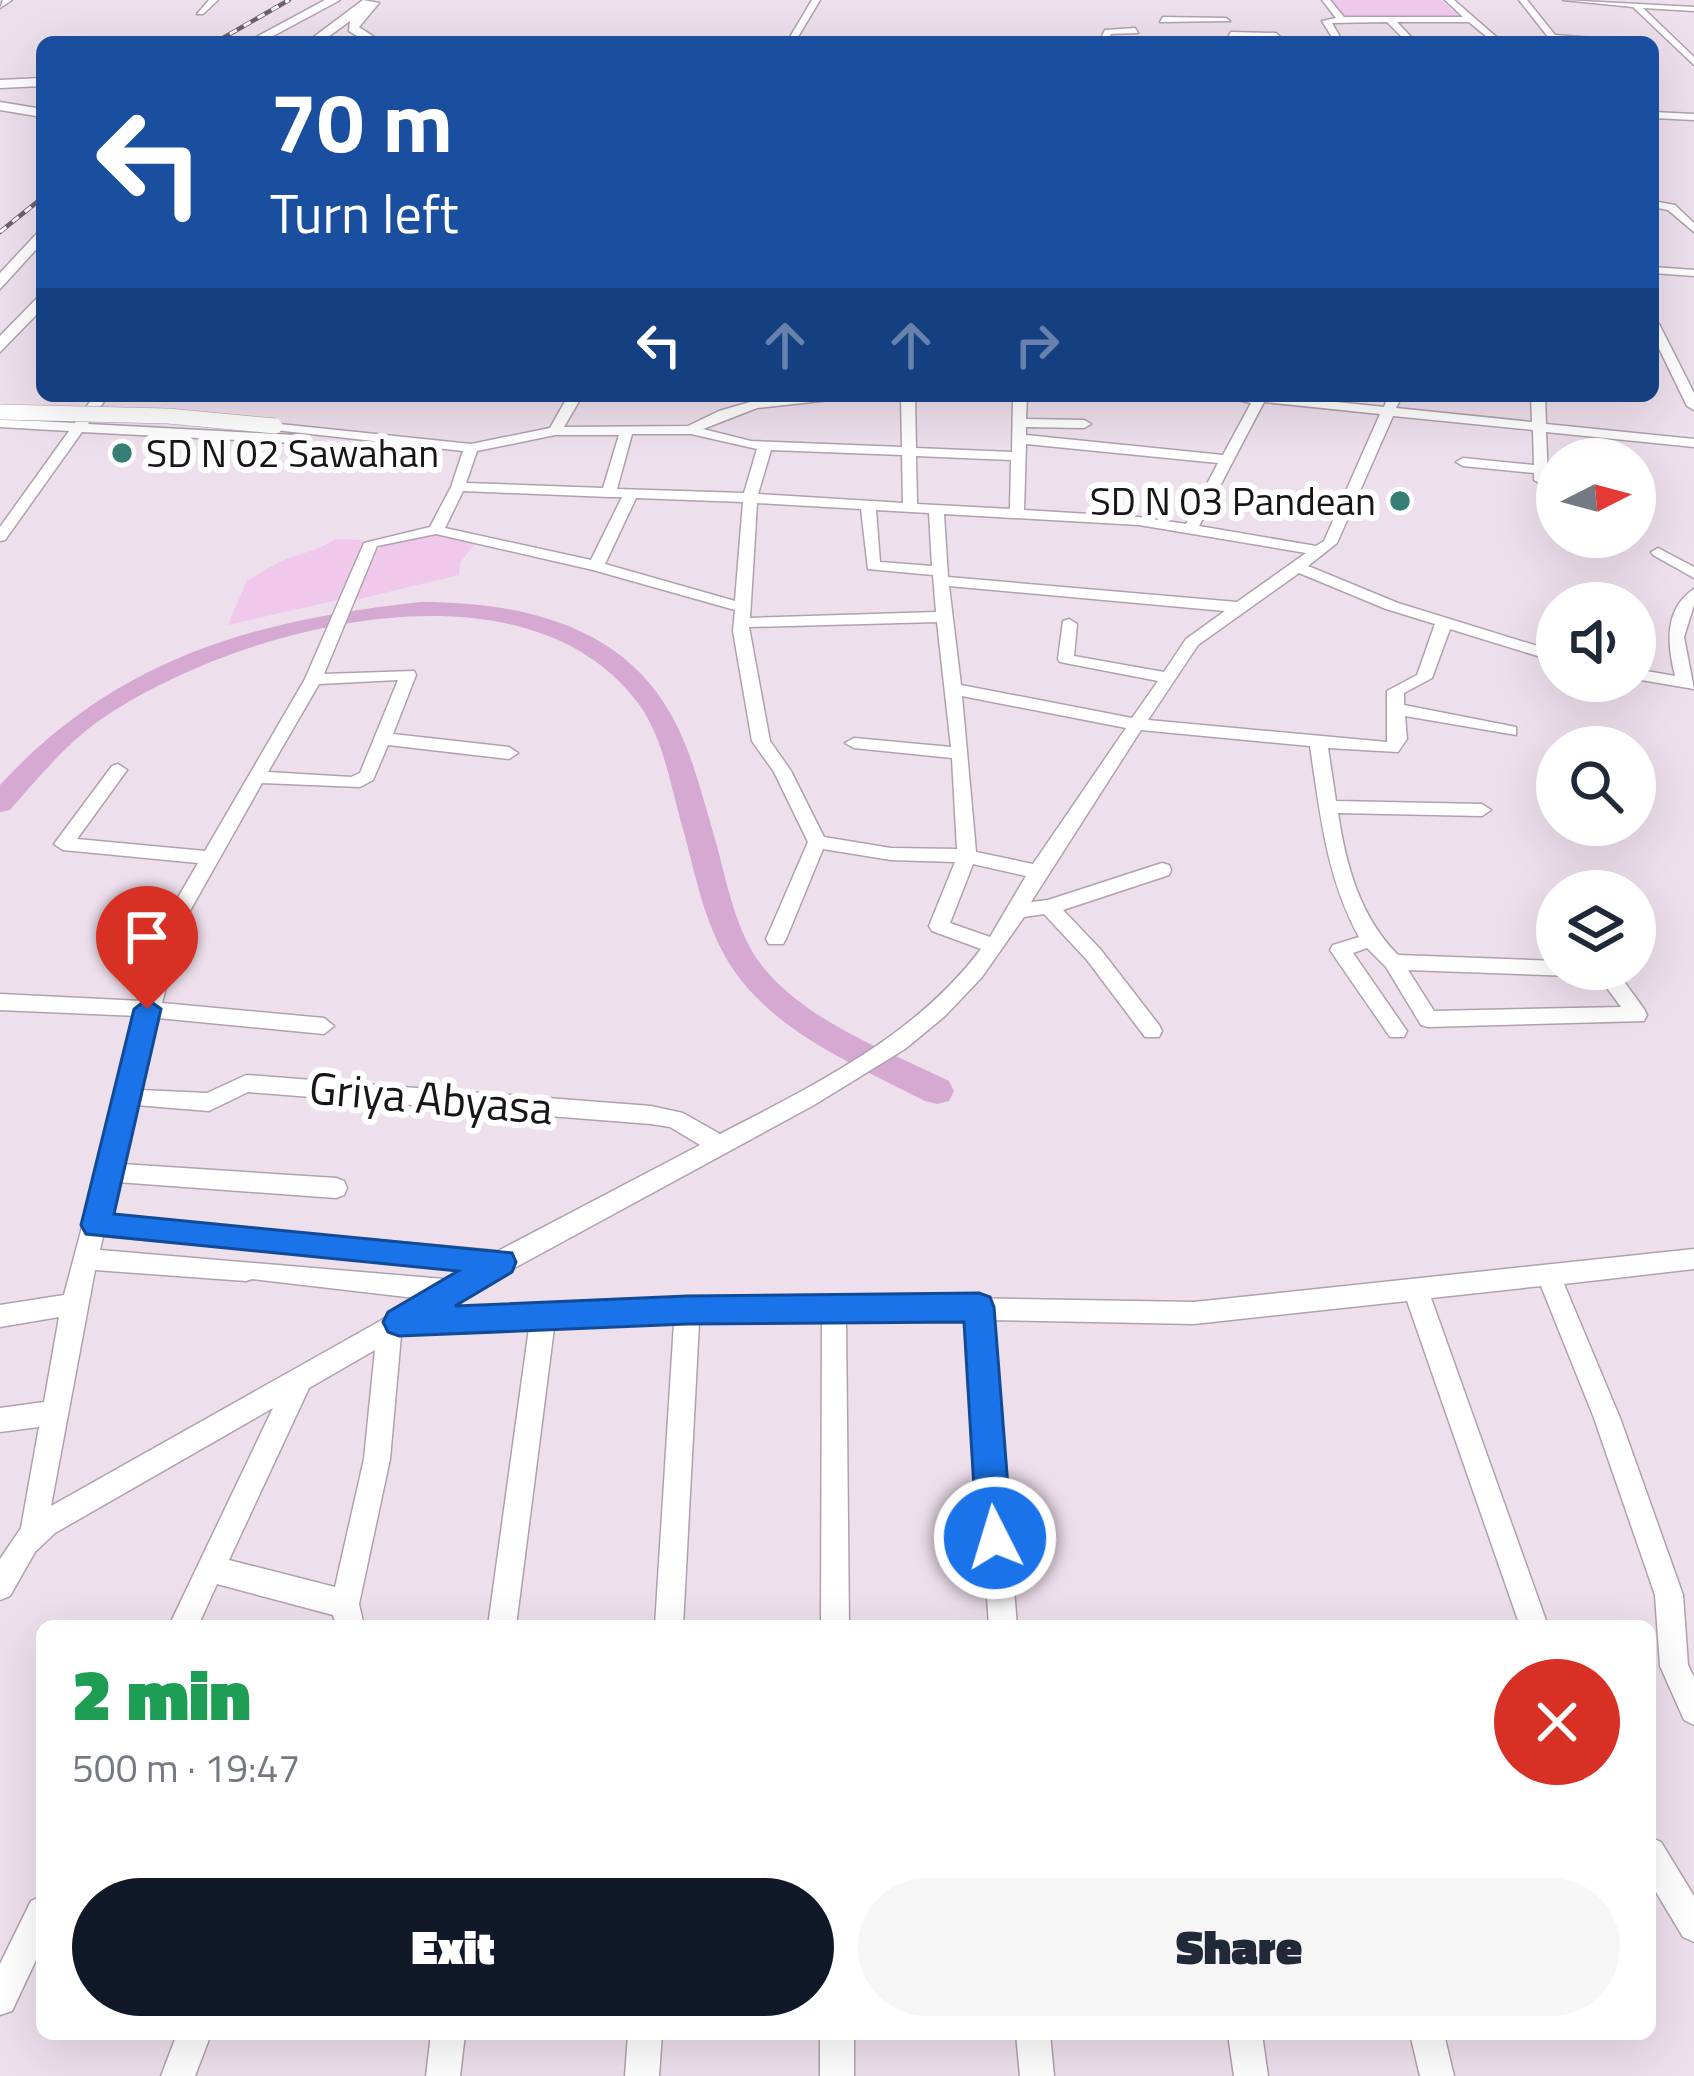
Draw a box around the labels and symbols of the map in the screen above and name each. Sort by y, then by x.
place label: SD N 02 Sawahan [146,423,439,482]
north arrow [1536,438,1656,558]
marker: SD N 02 Sawahan [109,440,135,466]
place label: SD N 03 Pandean [1090,471,1376,530]
marker: SD N 03 Pandean [1387,488,1413,514]
pin [96,886,198,1009]
street label: Griya Abyasa [306,1052,556,1142]
position arrow [932,1475,1058,1601]

